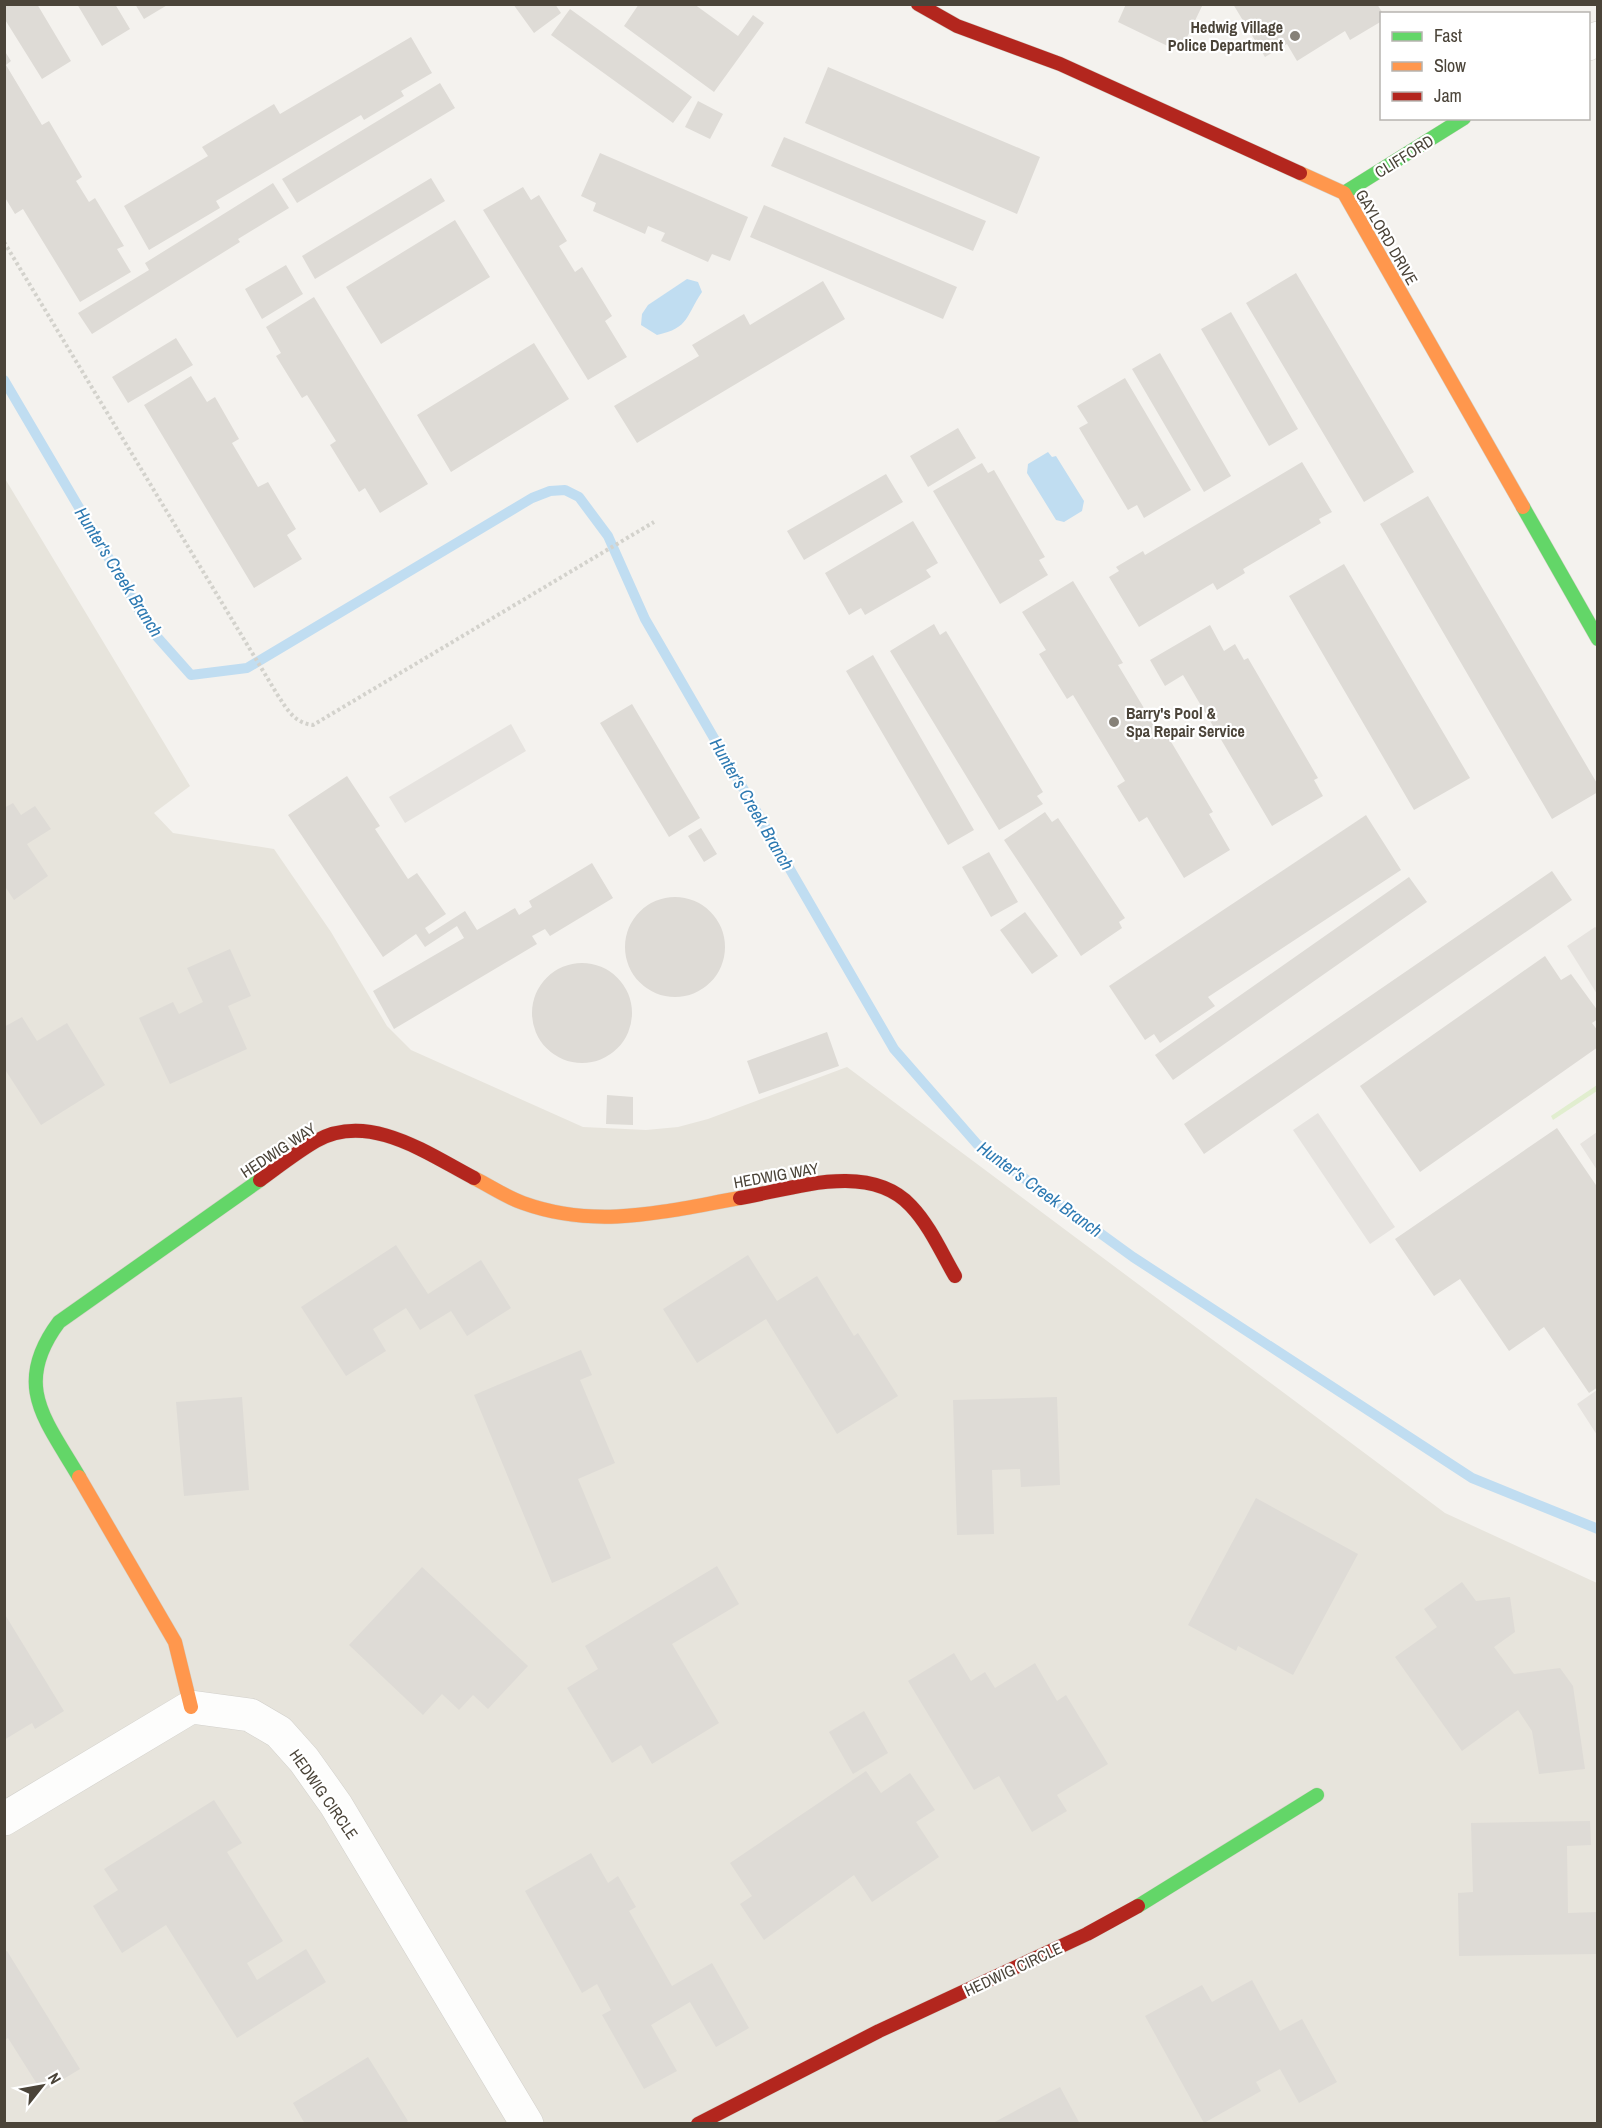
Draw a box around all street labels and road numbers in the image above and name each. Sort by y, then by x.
street label: CLIFFORD [1370,129,1438,183]
street label: GAYLORD DRIVE [1351,185,1423,289]
street label: HEDWIG WAY [236,1117,320,1183]
street label: HEDWIG WAY [732,1157,821,1193]
street label: HEDWIG CIRCLE [285,1744,363,1844]
street label: HEDWIG CIRCLE [960,1937,1066,2001]

